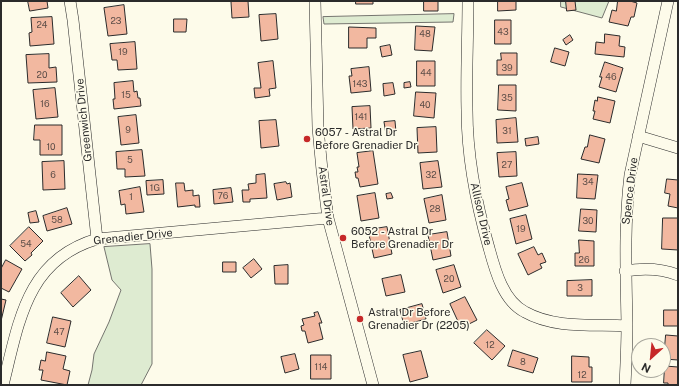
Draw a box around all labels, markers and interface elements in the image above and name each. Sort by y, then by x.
house number: 23 [110,16,122,26]
house number: 24 [36,20,48,30]
house number: 43 [497,27,509,37]
house number: 48 [419,29,431,39]
house number: 19 [118,47,128,57]
house number: 39 [501,63,513,73]
house number: 44 [420,68,432,78]
house number: 20 [37,70,47,80]
house number: 46 [605,72,617,82]
street label: Greenwich Drive [73,78,95,162]
house number: 143 [353,79,367,89]
house number: 15 [121,90,131,100]
house number: 35 [501,93,513,103]
house number: 16 [40,99,50,109]
house number: 40 [419,100,431,110]
house number: 141 [355,112,367,122]
house number: 9 [125,125,131,135]
place label: 6057 - Astral Dr Before Grenadier Dr [315,126,417,152]
house number: 31 [502,126,512,136]
marker: 6057 - Astral Dr Before Grenadier Dr [302,134,312,144]
house number: 10 [46,142,56,152]
house number: 5 [127,155,133,165]
street label: Spence Drive [619,157,641,225]
house number: 27 [502,160,512,170]
street label: Astral Drive [315,165,337,227]
house number: 6 [50,170,56,180]
house number: 32 [425,170,437,180]
house number: 34 [582,177,594,187]
street label: Allison Drive [467,181,495,247]
house number: 1G [150,183,160,193]
house number: 76 [218,191,228,201]
house number: 1 [129,192,133,202]
house number: 28 [429,204,441,214]
house number: 58 [51,215,63,225]
house number: 30 [582,216,594,226]
house number: 19 [516,224,526,234]
place label: 6052 - Astral Dr Before Grenadier Dr [351,225,453,251]
street label: Grenadier Drive [93,226,173,248]
marker: 6052 - Astral Dr Before Grenadier Dr [338,233,348,243]
house number: 54 [20,239,32,249]
house number: 26 [579,255,589,265]
house number: 20 [444,274,454,284]
house number: 3 [577,283,583,293]
place label: Astral Dr Before Grenadier Dr (2205) [368,306,470,332]
marker: Astral Dr Before Grenadier Dr (2205) [355,314,365,324]
house number: 47 [53,327,65,337]
north arrow [631,338,671,378]
house number: 12 [485,340,495,350]
house number: 8 [520,357,526,367]
text: N [639,361,653,375]
house number: 114 [315,362,327,372]
house number: 12 [577,370,587,380]

